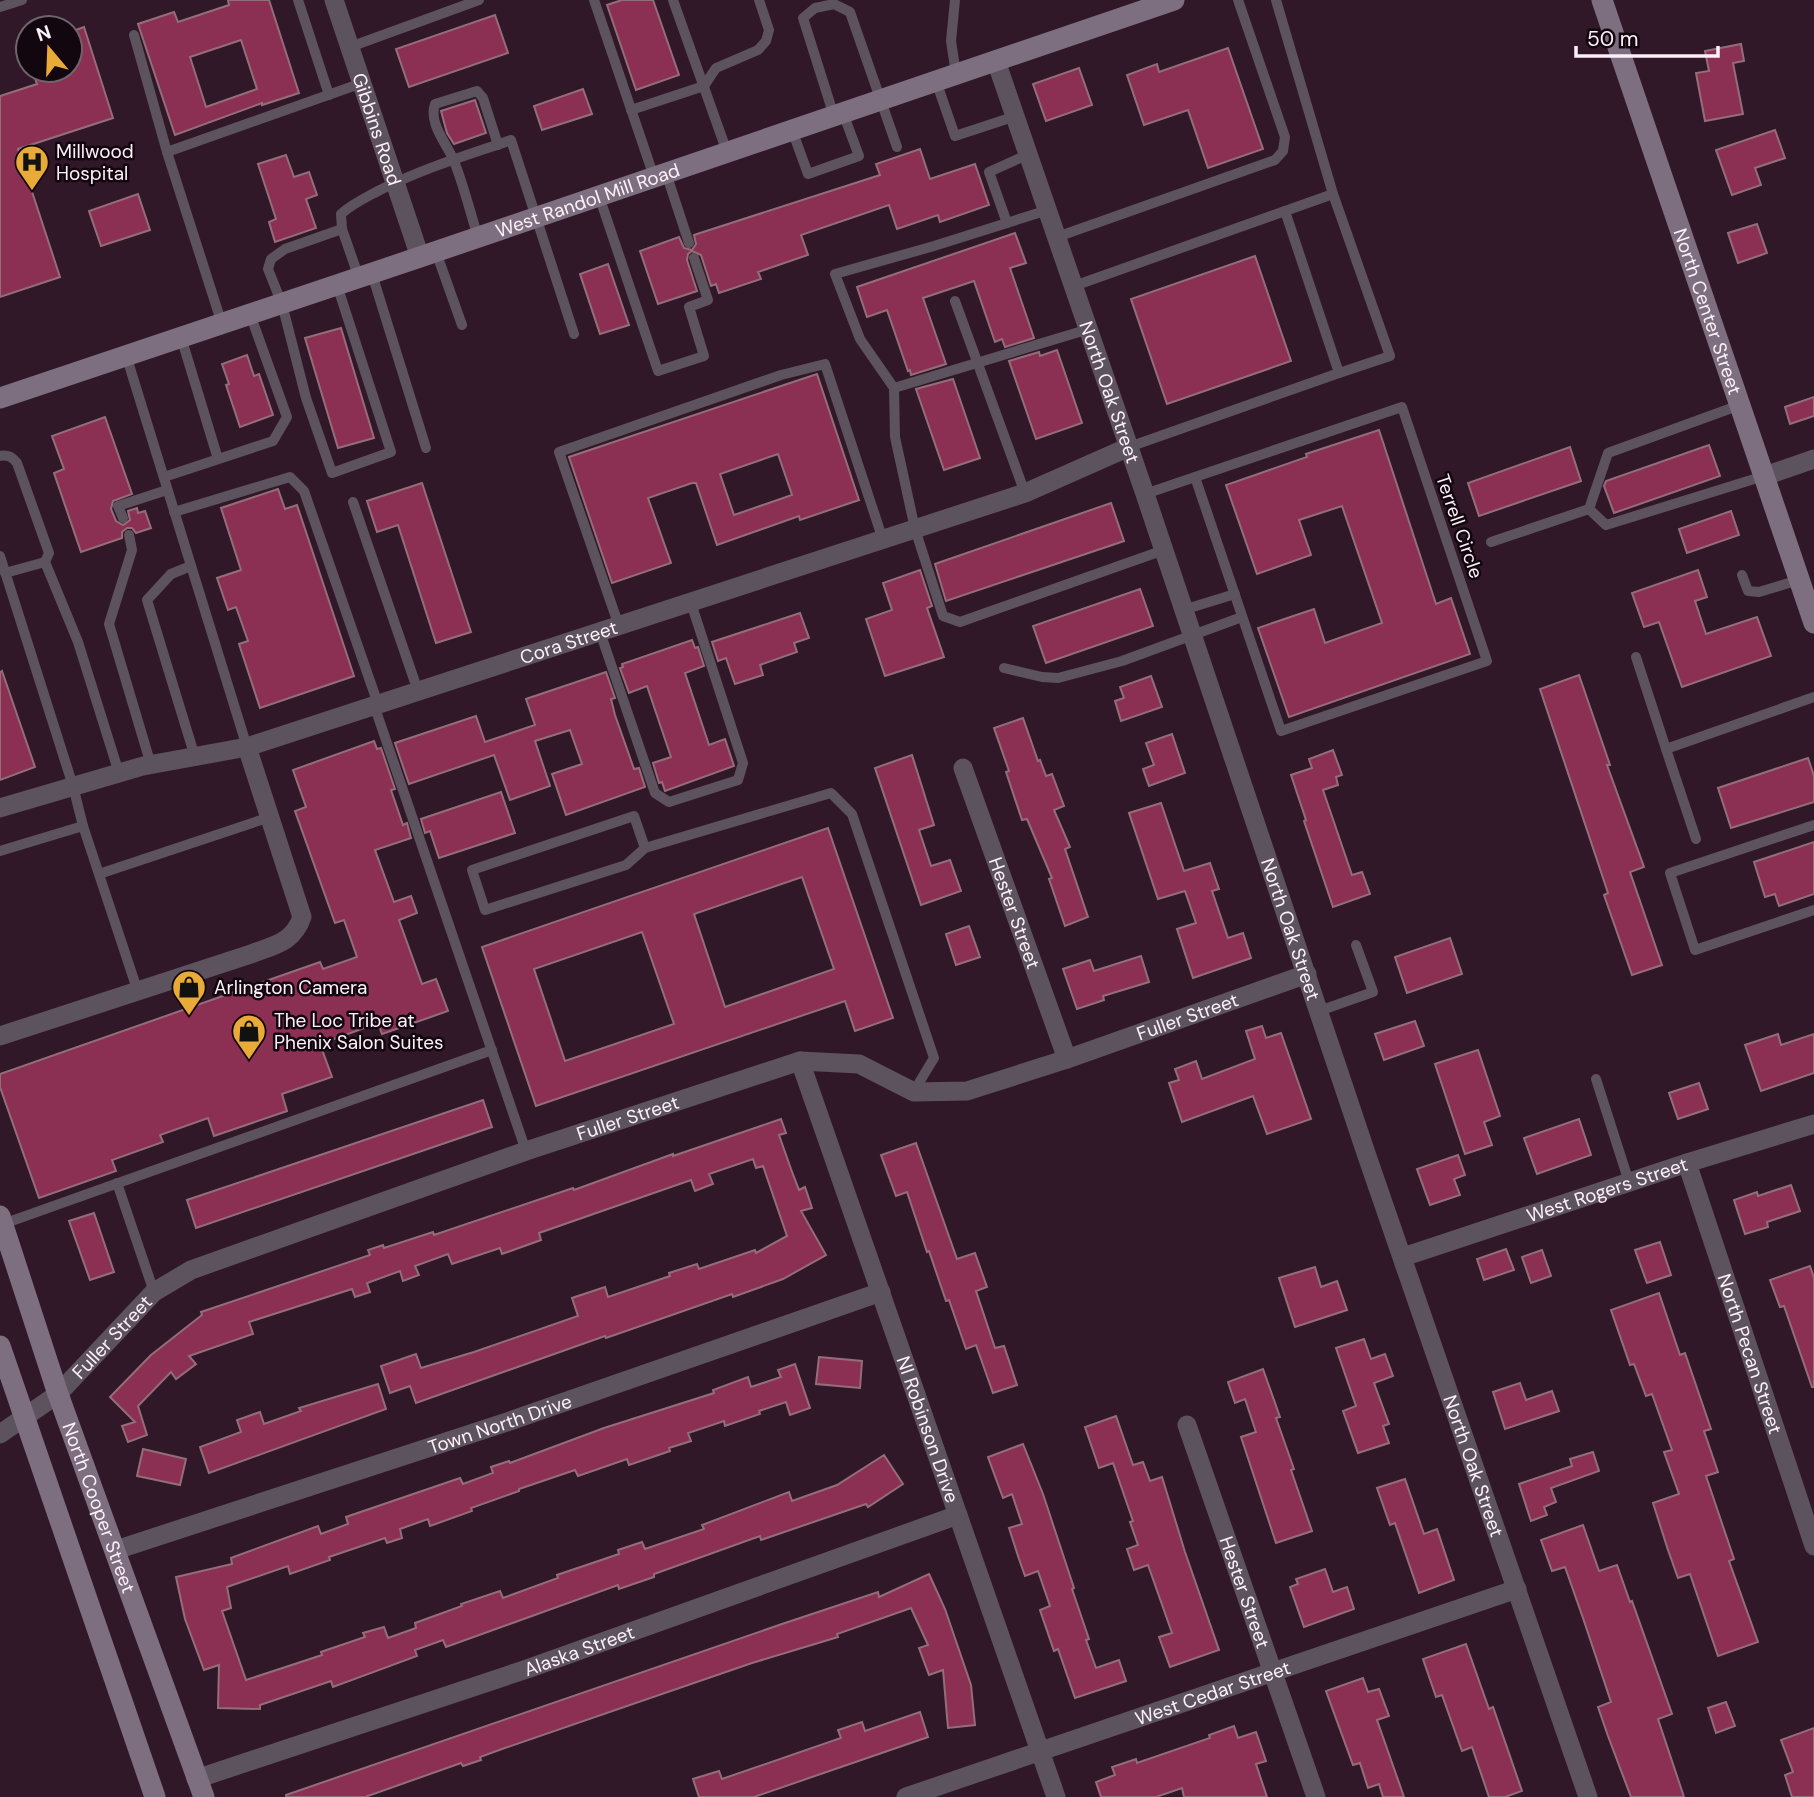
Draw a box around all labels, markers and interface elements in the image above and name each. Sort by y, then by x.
north arrow [14,14,84,84]
scale bar [1576,14,1718,58]
text: N [33,19,54,47]
text: 50 m [1587,25,1638,53]
street label: Gibbins Road [346,70,407,189]
place label: Millwood Hospital [56,139,134,186]
hospital icon: Millwood Hospital [13,143,51,192]
street label: West Randol Mill Road [492,157,683,243]
street label: North Center Street [1668,225,1747,398]
street label: North Oak Street [1073,318,1145,466]
street label: Terrell Circle [1430,471,1489,582]
street label: Cora Street [517,615,621,670]
street label: Hester Street [983,854,1046,972]
street label: North Oak Street [1255,855,1326,1004]
shop icon: Arlington Camera [170,968,208,1017]
place label: Arlington Camera [214,975,367,1000]
street label: Fuller Street [1133,987,1242,1046]
place label: The Loc Tribe at Phenix Salon Suites [274,1008,443,1055]
shop icon: The Loc Tribe at Phenix Salon Suites [230,1012,268,1061]
street label: Fuller Street [573,1090,682,1147]
street label: West Rogers Street [1524,1152,1691,1228]
street label: North Pecan Street [1712,1271,1788,1437]
street label: Fuller Street [67,1290,158,1384]
street label: Nl Robinson Drive [891,1353,965,1506]
street label: Town North Drive [425,1388,575,1460]
street label: North Oak Street [1437,1392,1509,1540]
street label: North Cooper Street [56,1419,141,1597]
street label: Hester Street [1214,1533,1275,1652]
street label: Alaska Street [521,1620,638,1682]
street label: West Cedar Street [1132,1655,1294,1731]

